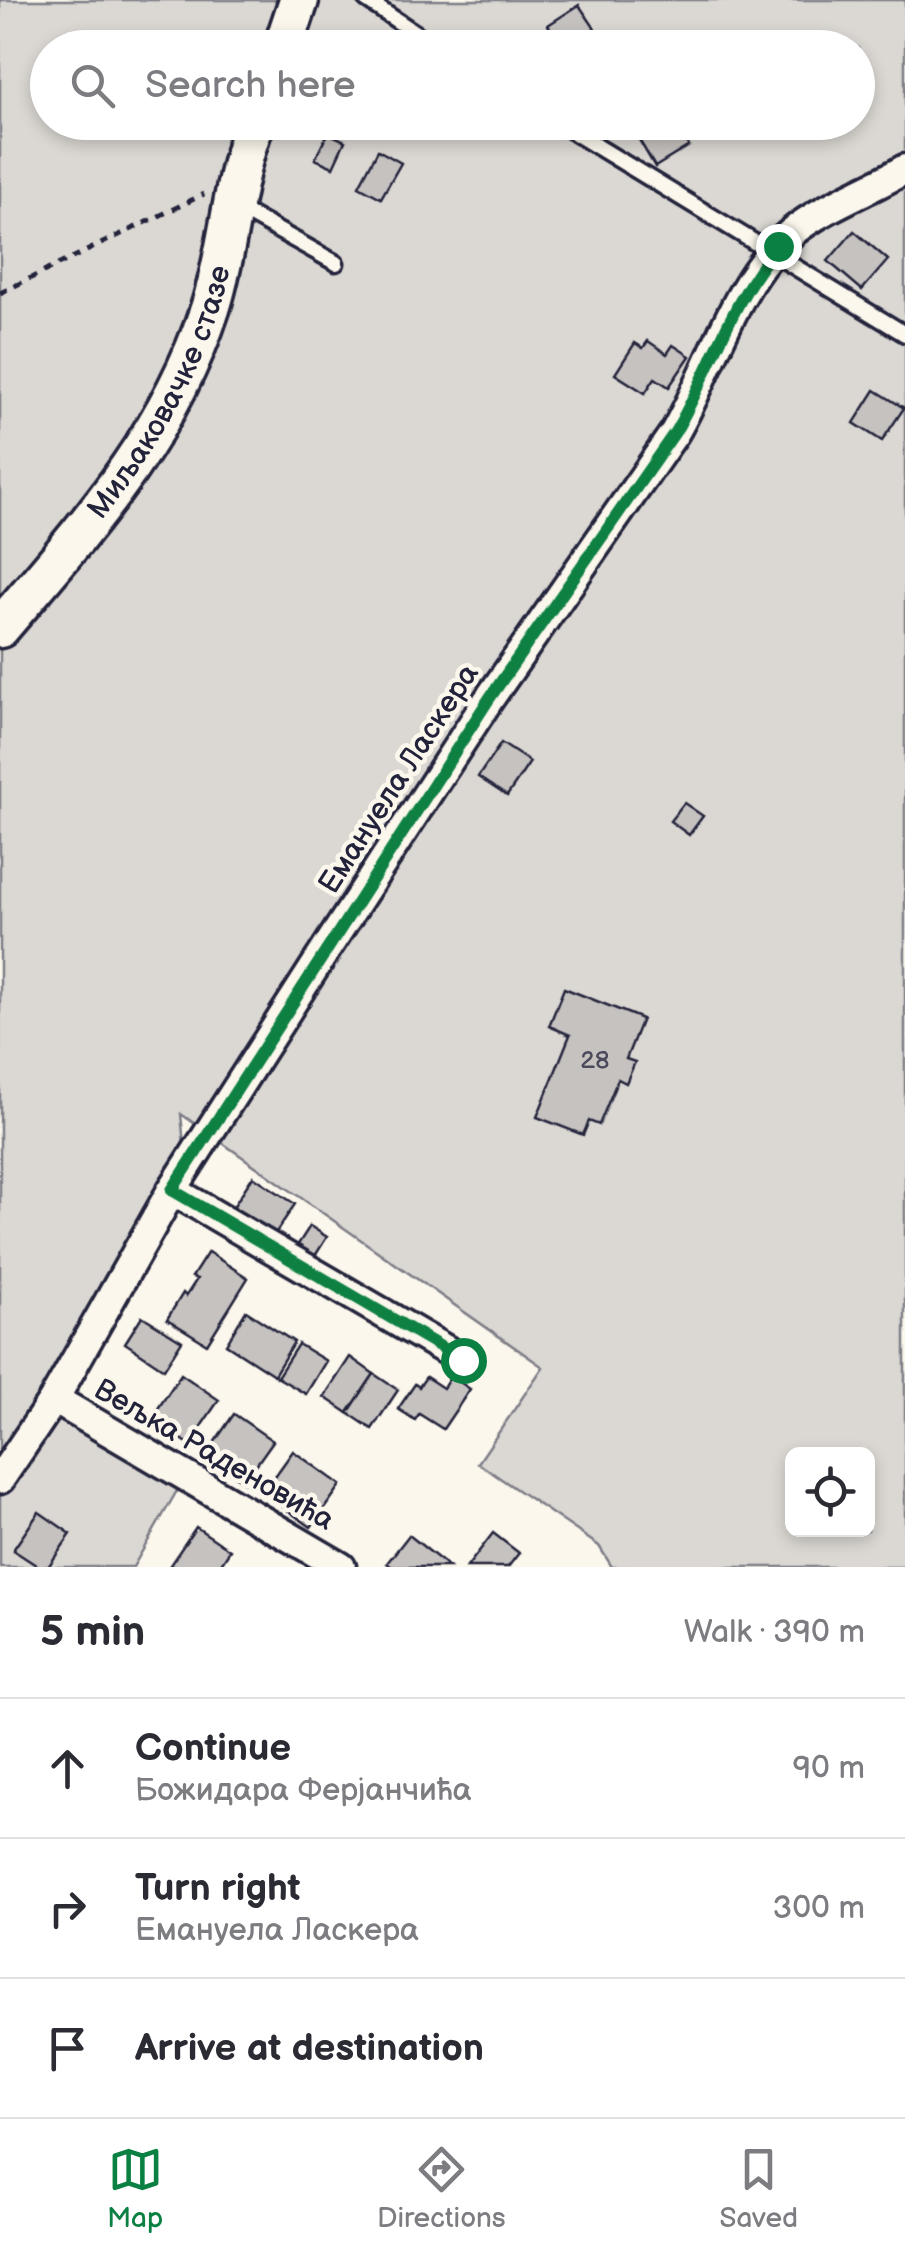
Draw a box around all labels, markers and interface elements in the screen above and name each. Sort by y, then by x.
search box [30,30,875,140]
icon: search [65,58,120,113]
text: Search here [145,63,356,108]
route end [756,224,802,270]
street label: Миљаковачке стазе [80,262,239,526]
street label: Емануела Ласкера [311,657,487,900]
house number: 28 [580,1045,610,1076]
route start [441,1338,487,1384]
street label: Вељка Раденовића [88,1372,341,1538]
map controls [785,1447,875,1537]
button: locate [785,1447,875,1537]
text: 5 min [40,1607,145,1658]
text: Walk · 390 m [684,1613,865,1652]
text: Continue [135,1726,291,1771]
icon: ahead [40,1741,95,1796]
text: 90 m [793,1749,865,1788]
text: Божидара Ферјанчића [135,1771,472,1810]
text: Turn right [135,1866,300,1911]
icon: right [40,1881,95,1936]
text: 300 m [773,1889,865,1928]
text: Емануела Ласкера [135,1911,419,1950]
icon: arrive [40,2021,95,2076]
text: Arrive at destination [135,2026,484,2071]
tab: Map [107,2142,163,2235]
tab: Directions [377,2142,506,2235]
tab: Saved [720,2142,798,2235]

